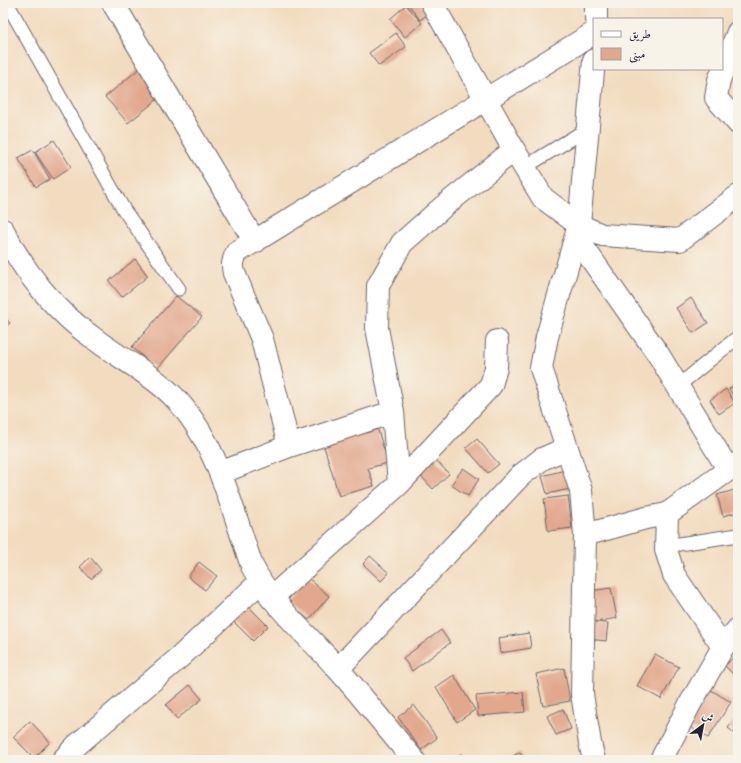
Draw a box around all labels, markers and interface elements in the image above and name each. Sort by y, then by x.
legend [593,18,723,70]
text: طريق [629,27,651,43]
text: مبنى [629,47,645,63]
north arrow [683,705,723,745]
text: ش [699,709,716,727]

